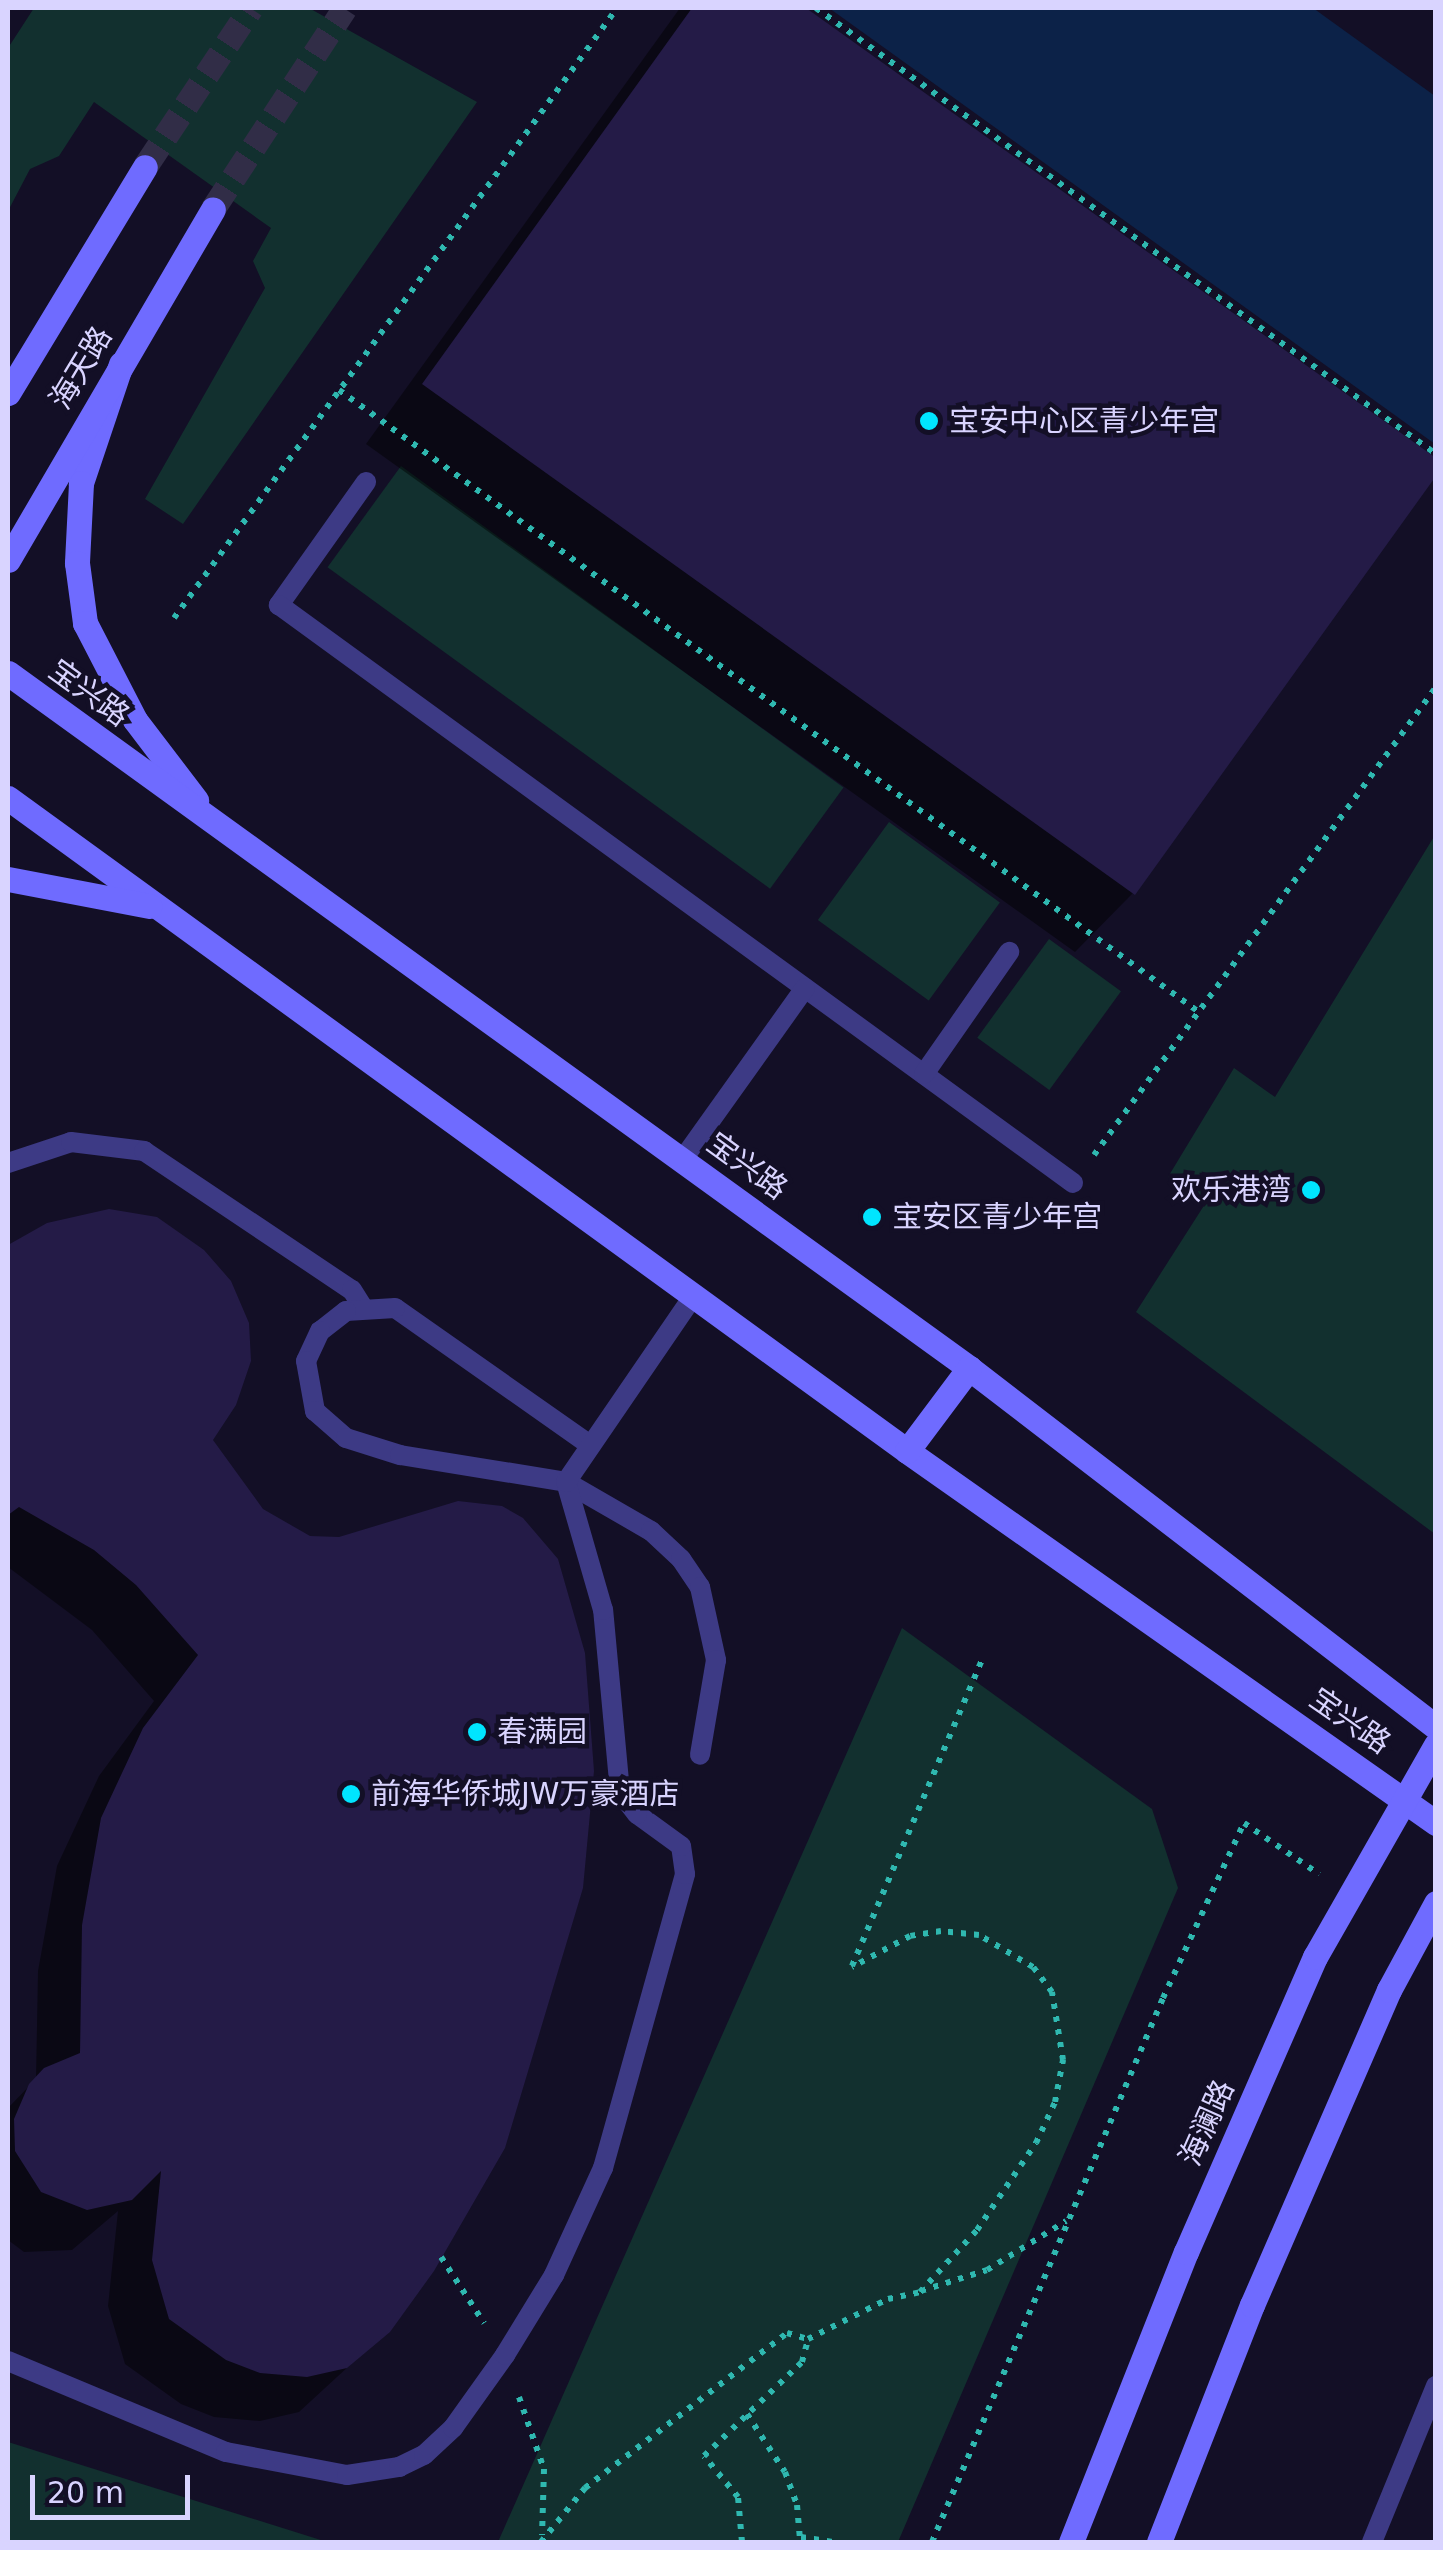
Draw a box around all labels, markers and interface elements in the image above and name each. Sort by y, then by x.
street label: 海天路 [42,320,120,416]
place label: 宝安中心区青少年宫 [949,403,1219,439]
marker: 宝安中心区青少年宫 [918,410,940,432]
street label: 宝兴路 [42,652,136,734]
street label: 宝兴路 [700,1125,794,1207]
place label: 欢乐港湾 [1171,1172,1291,1208]
marker: 欢乐港湾 [1300,1179,1322,1201]
place label: 宝安区青少年宫 [892,1199,1102,1235]
marker: 宝安区青少年宫 [861,1206,883,1228]
street label: 宝兴路 [1303,1680,1397,1762]
place label: 春满园 [497,1714,587,1750]
marker: 春满园 [466,1721,488,1743]
place label: 前海华侨城JW万豪酒店 [371,1776,680,1812]
marker: 前海华侨城JW万豪酒店 [340,1783,362,1805]
street label: 海澜路 [1172,2075,1242,2171]
scale bar [35,2455,195,2517]
text: 20 m [47,2475,124,2510]

